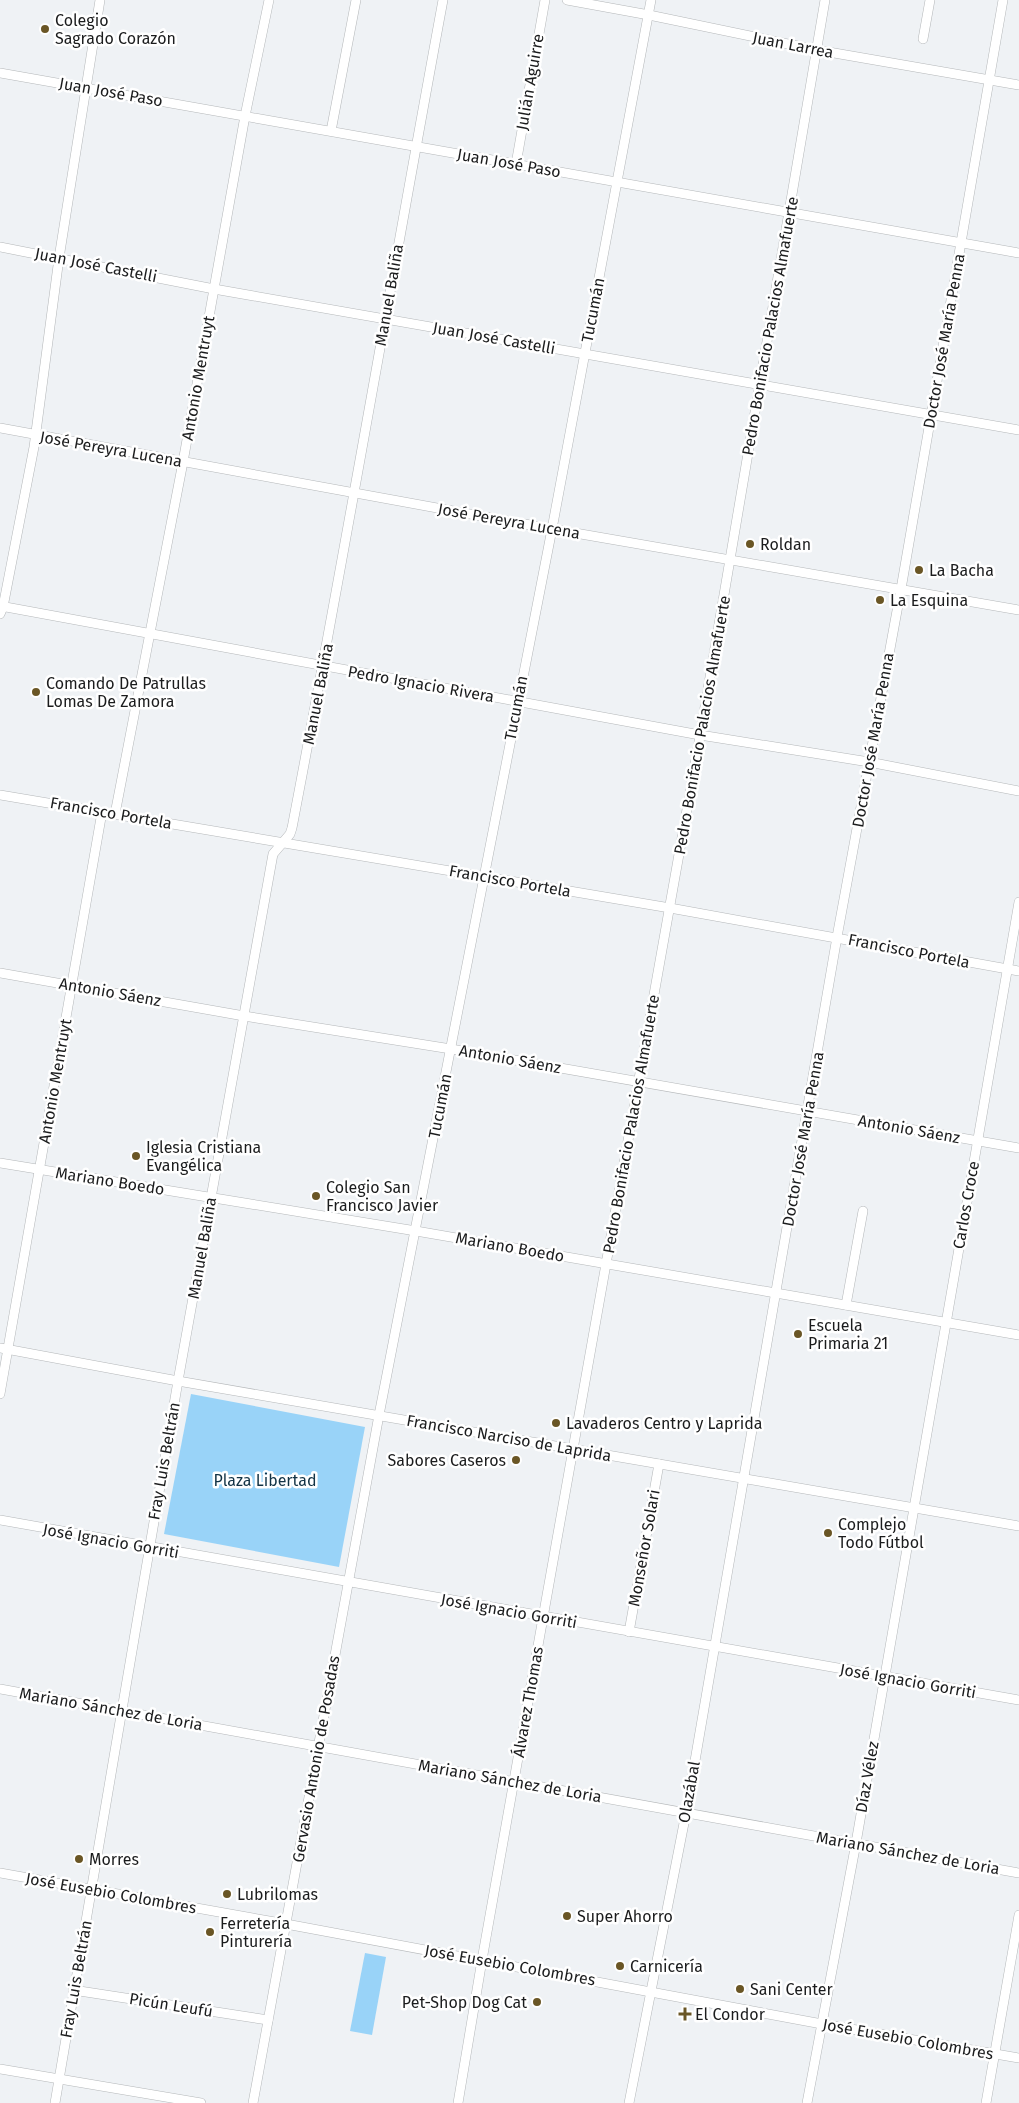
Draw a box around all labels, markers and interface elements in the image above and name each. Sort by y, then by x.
place label: Colegio Sagrado Corazón [55,11,176,48]
marker: Colegio Sagrado Corazón [39,23,51,35]
street label: Juan Larrea [751,28,835,62]
street label: Julián Aguirre [512,32,548,132]
street label: Juan José Paso [58,74,164,110]
street label: Juan José Paso [456,145,562,181]
street label: Pedro Bonifacio Palacios Almafuerte [738,195,802,457]
street label: Manuel Baliña [371,243,407,347]
street label: Juan José Castelli [33,244,159,286]
street label: Doctor José María Penna [919,252,969,430]
street label: Tucumán [577,276,609,344]
street label: Antonio Mentruyt [178,314,218,442]
street label: Juan José Castelli [431,318,557,358]
street label: José Pereyra Lucena [38,427,184,471]
street label: José Pereyra Lucena [436,499,582,543]
place label: Roldan [760,535,811,554]
marker: Roldan [744,538,756,550]
place label: La Bacha [929,561,994,580]
marker: La Bacha [913,564,925,576]
place label: La Esquina [890,591,968,610]
street label: Pedro Bonifacio Palacios Almafuerte [670,594,734,856]
marker: La Esquina [874,594,886,606]
street label: Manuel Baliña [299,642,337,746]
street label: Doctor José María Penna [848,651,898,829]
street label: Pedro Ignacio Rivera [346,662,496,706]
place label: Comando De Patrullas Lomas De Zamora [46,674,206,711]
street label: Tucumán [500,674,532,742]
marker: Comando De Patrullas Lomas De Zamora [30,686,42,698]
street label: Francisco Portela [49,793,173,833]
street label: Francisco Portela [448,861,572,901]
street label: Francisco Portela [847,930,971,972]
street label: Antonio Sáenz [57,974,163,1010]
street label: Pedro Bonifacio Palacios Almafuerte [599,993,663,1255]
street label: Antonio Mentruyt [35,1017,75,1145]
street label: Antonio Sáenz [457,1041,563,1077]
street label: Doctor José María Penna [778,1050,828,1228]
street label: Tucumán [424,1072,456,1140]
street label: Antonio Sáenz [856,1111,962,1147]
place label: Iglesia Cristiana Evangélica [146,1138,261,1175]
marker: Iglesia Cristiana Evangélica [130,1150,142,1162]
street label: Carlos Croce [949,1159,983,1251]
street label: Mariano Boedo [54,1163,166,1199]
place label: Colegio San Francisco Javier [326,1178,439,1215]
marker: Colegio San Francisco Javier [310,1190,322,1202]
street label: Manuel Baliña [184,1196,220,1300]
street label: Mariano Boedo [454,1228,566,1266]
place label: Escuela Primaria 21 [808,1316,888,1353]
marker: Escuela Primaria 21 [792,1328,804,1340]
street label: Fray Luis Beltrán [144,1401,184,1521]
street label: Francisco Narciso de Laprida [405,1411,613,1465]
place label: Lavaderos Centro y Laprida [566,1414,763,1433]
marker: Lavaderos Centro y Laprida [550,1417,562,1429]
place label: Sabores Caseros [388,1451,506,1470]
marker: Sabores Caseros [510,1454,522,1466]
park label: Plaza Libertad [214,1471,316,1490]
street label: Monseñor Solari [624,1488,664,1608]
place label: Complejo Todo Fútbol [838,1515,924,1552]
street label: José Ignacio Gorriti [41,1520,181,1562]
marker: Complejo Todo Fútbol [822,1527,834,1539]
street label: José Ignacio Gorriti [439,1590,579,1632]
street label: Álvarez Thomas [508,1645,547,1759]
street label: Gervasio Antonio de Posadas [288,1654,344,1864]
street label: José Ignacio Gorriti [838,1660,978,1702]
street label: Mariano Sánchez de Loria [18,1683,204,1735]
street label: Díaz Vélez [851,1740,883,1814]
street label: Mariano Sánchez de Loria [417,1755,603,1807]
street label: Olazábal [674,1759,704,1824]
street label: Mariano Sánchez de Loria [815,1827,1001,1879]
place label: Morres [89,1850,139,1869]
marker: Morres [73,1853,85,1865]
street label: José Eusebio Colombres [24,1869,198,1917]
place label: Lubrilomas [237,1885,318,1904]
marker: Lubrilomas [221,1888,233,1900]
place label: Super Ahorro [577,1907,673,1926]
marker: Super Ahorro [561,1910,573,1922]
place label: Ferretería Pinturería [220,1914,292,1951]
street label: Fray Luis Beltrán [56,1919,96,2039]
marker: Ferretería Pinturería [204,1926,216,1938]
street label: José Eusebio Colombres [423,1941,597,1989]
place label: Carnicería [630,1957,703,1976]
marker: Carnicería [614,1960,626,1972]
place label: Sani Center [750,1980,834,1999]
marker: Sani Center [734,1983,746,1995]
street label: Picún Leufú [128,1989,214,2021]
place label: Pet-Shop Dog Cat [402,1993,527,2012]
marker: Pet-Shop Dog Cat [531,1996,543,2008]
place label: El Condor [695,2005,766,2024]
marker: El Condor [679,2008,691,2020]
street label: José Eusebio Colombres [821,2015,995,2063]

